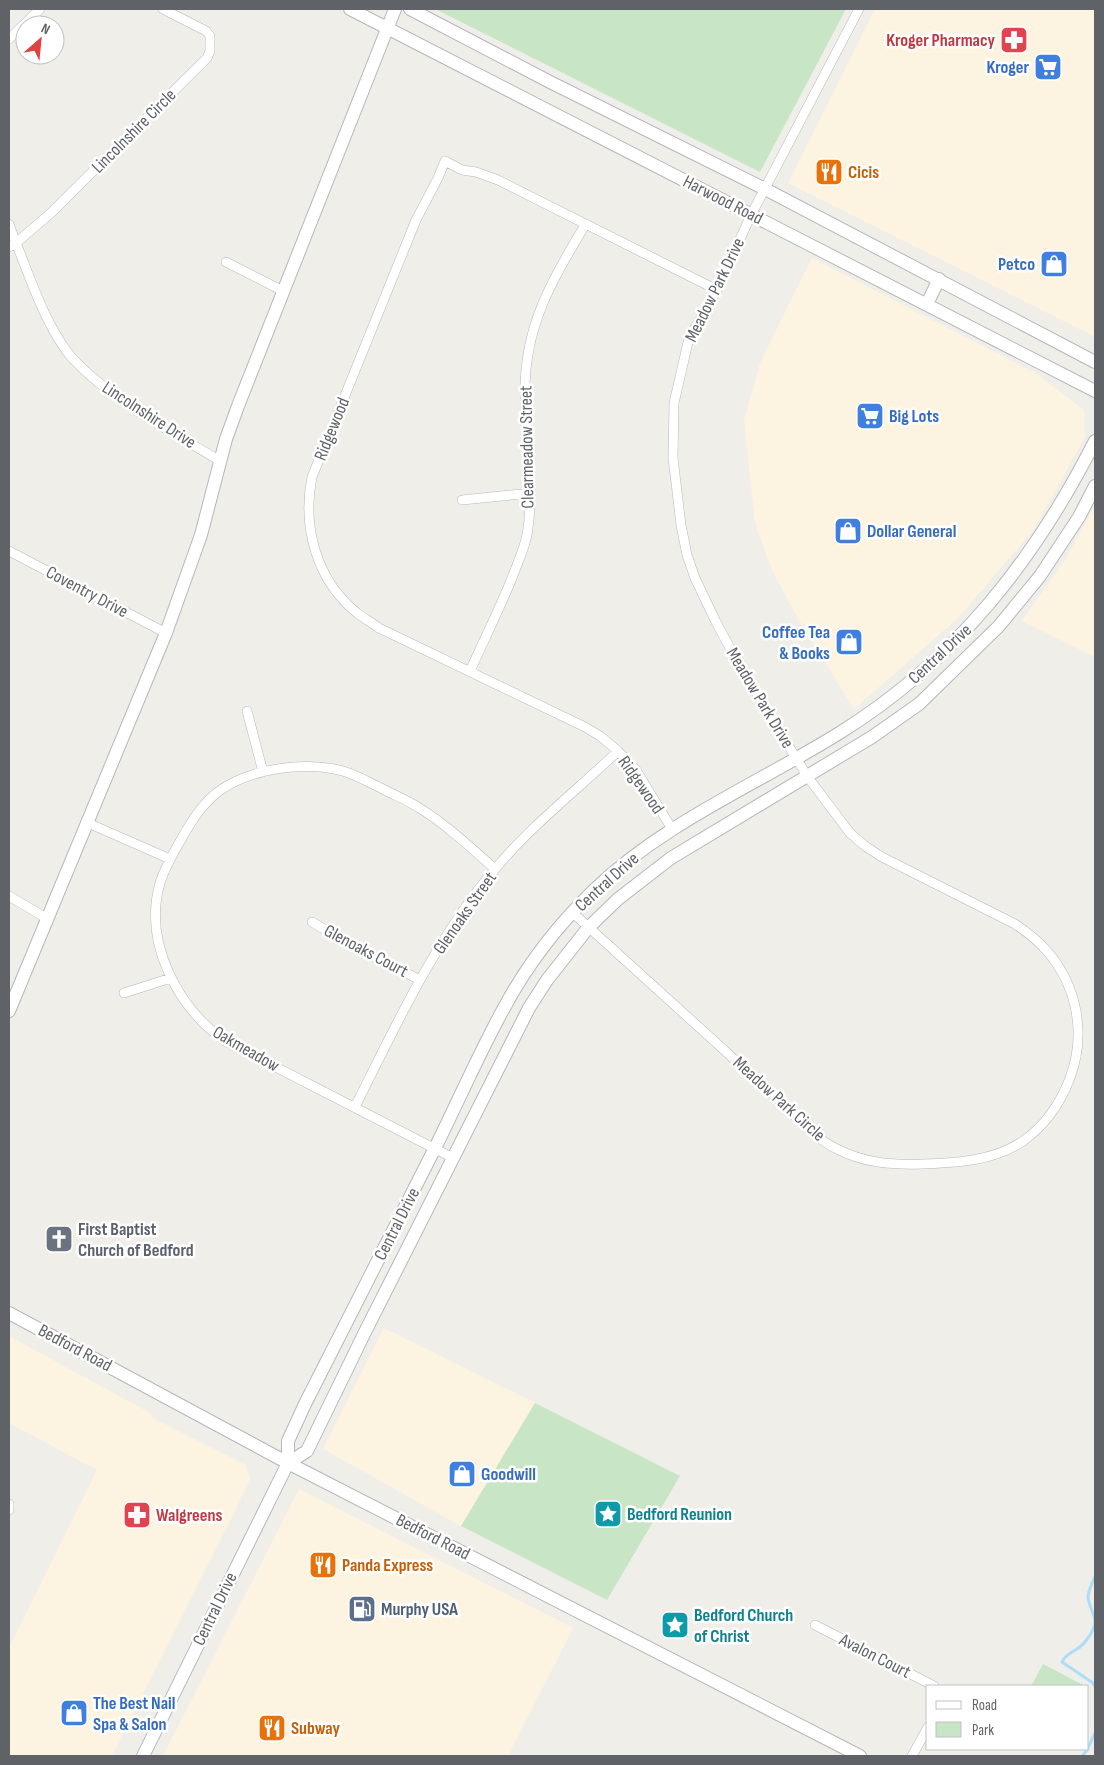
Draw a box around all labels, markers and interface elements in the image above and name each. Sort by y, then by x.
north arrow [15,15,65,65]
text: N [38,20,53,38]
pharmacy icon: Kroger Pharmacy [999,25,1029,55]
place label: Kroger Pharmacy [886,30,996,51]
supermarket icon: Kroger [1033,52,1063,82]
place label: Kroger [986,57,1029,78]
street label: Lincolnshire Circle [87,84,181,178]
restaurant icon: Cicis [814,157,844,187]
place label: Cicis [848,162,879,183]
street label: Harwood Road [680,171,766,229]
street label: Meadow Park Drive [681,234,749,346]
shop icon: Petco [1039,249,1069,279]
place label: Petco [998,254,1035,275]
street label: Lincolnshire Drive [98,377,200,453]
street label: Clearmeadow Street [515,385,539,509]
street label: Ridgewood [310,394,354,464]
supermarket icon: Big Lots [855,401,885,431]
place label: Big Lots [889,406,939,427]
shop icon: Dollar General [833,516,863,546]
place label: Dollar General [867,521,956,542]
street label: Coventry Drive [42,562,132,622]
street label: Central Drive [904,620,976,688]
place label: Coffee Tea & Books [762,622,830,664]
shop icon: Coffee Tea & Books [834,627,864,657]
street label: Meadow Park Drive [722,644,798,752]
street label: Ridgewood [613,752,669,818]
street label: Central Drive [571,848,643,916]
street label: Glenoaks Street [429,867,501,958]
street label: Glenoaks Court [320,920,412,982]
street label: Oakmeadow [209,1022,283,1076]
street label: Meadow Park Circle [729,1052,829,1146]
street label: Central Drive [370,1184,424,1264]
place label: First Baptist Church of Bedford [78,1219,194,1261]
church icon: First Baptist Church of Bedford [44,1224,74,1254]
street label: Bedford Road [35,1320,115,1376]
shop icon: Goodwill [447,1459,477,1489]
place label: Goodwill [481,1464,536,1485]
place icon: Bedford Reunion [593,1499,623,1529]
pharmacy icon: Walgreens [122,1500,152,1530]
place label: Bedford Reunion [627,1504,732,1525]
place label: Walgreens [156,1505,222,1526]
street label: Bedford Road [392,1509,474,1565]
restaurant icon: Panda Express [308,1550,338,1580]
place label: Panda Express [342,1555,433,1576]
street label: Central Drive [188,1569,242,1649]
fuel station icon: Murphy USA [347,1594,377,1624]
place label: Murphy USA [381,1599,458,1620]
place label: Bedford Church of Christ [694,1605,793,1647]
place icon: Bedford Church of Christ [660,1610,690,1640]
street label: Avalon Court [835,1629,914,1683]
legend [926,1685,1089,1750]
place label: The Best Nail Spa & Salon [93,1693,175,1735]
text: Road [972,1696,997,1715]
shop icon: The Best Nail Spa & Salon [59,1698,89,1728]
restaurant icon: Subway [257,1713,287,1743]
place label: Subway [291,1718,341,1739]
text: Park [972,1721,994,1740]

